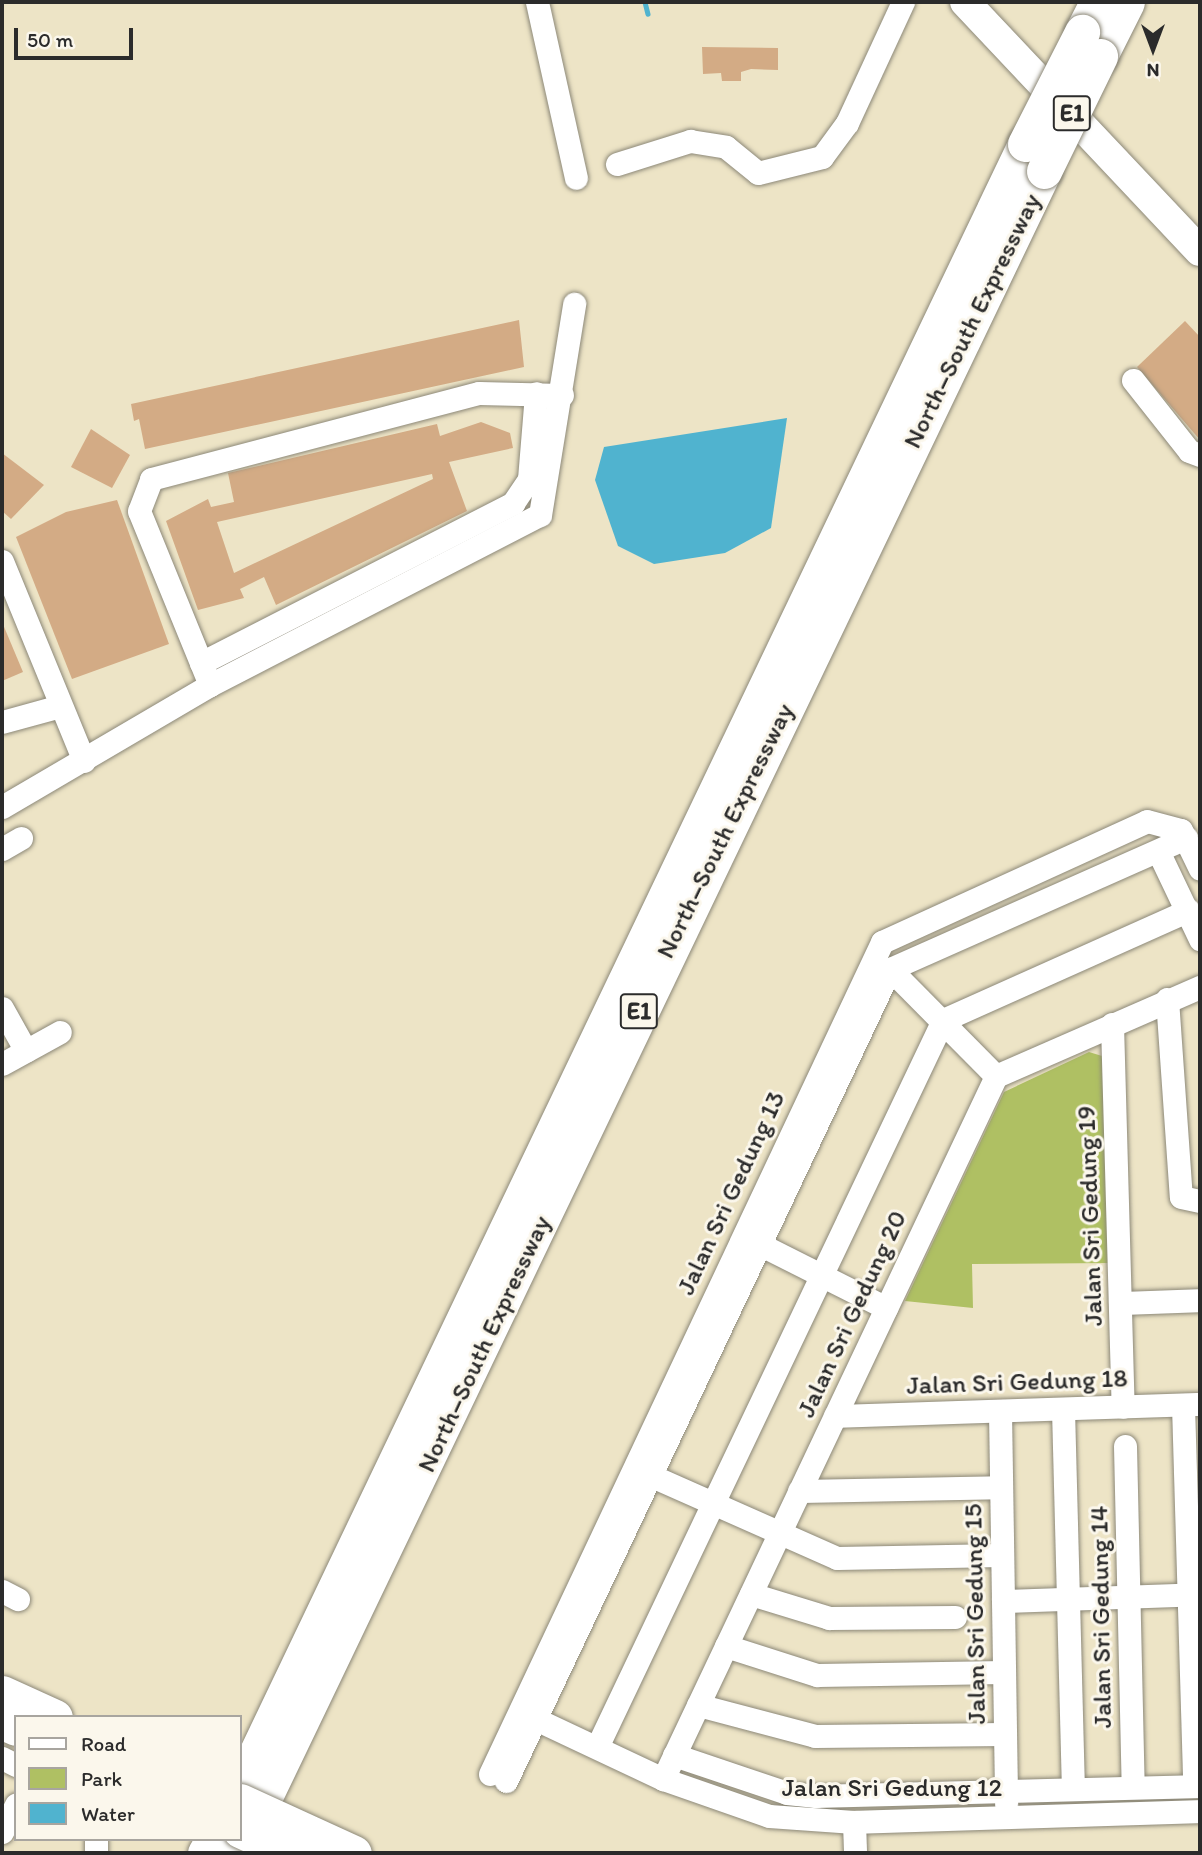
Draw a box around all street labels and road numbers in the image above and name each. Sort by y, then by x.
road number: E1 [1053,92,1091,134]
street label: North–South Expressway [897,189,1047,453]
street label: North–South Expressway [650,699,800,963]
road number: E1 [620,990,658,1031]
street label: Jalan Sri Gedung 13 [670,1086,792,1300]
street label: Jalan Sri Gedung 19 [1071,1105,1109,1327]
street label: Jalan Sri Gedung 20 [790,1206,914,1422]
street label: North–South Expressway [411,1211,557,1477]
street label: Jalan Sri Gedung 18 [906,1363,1128,1401]
street label: Jalan Sri Gedung 15 [957,1503,993,1725]
street label: Jalan Sri Gedung 14 [1083,1505,1119,1729]
street label: Jalan Sri Gedung 12 [782,1772,1002,1804]

